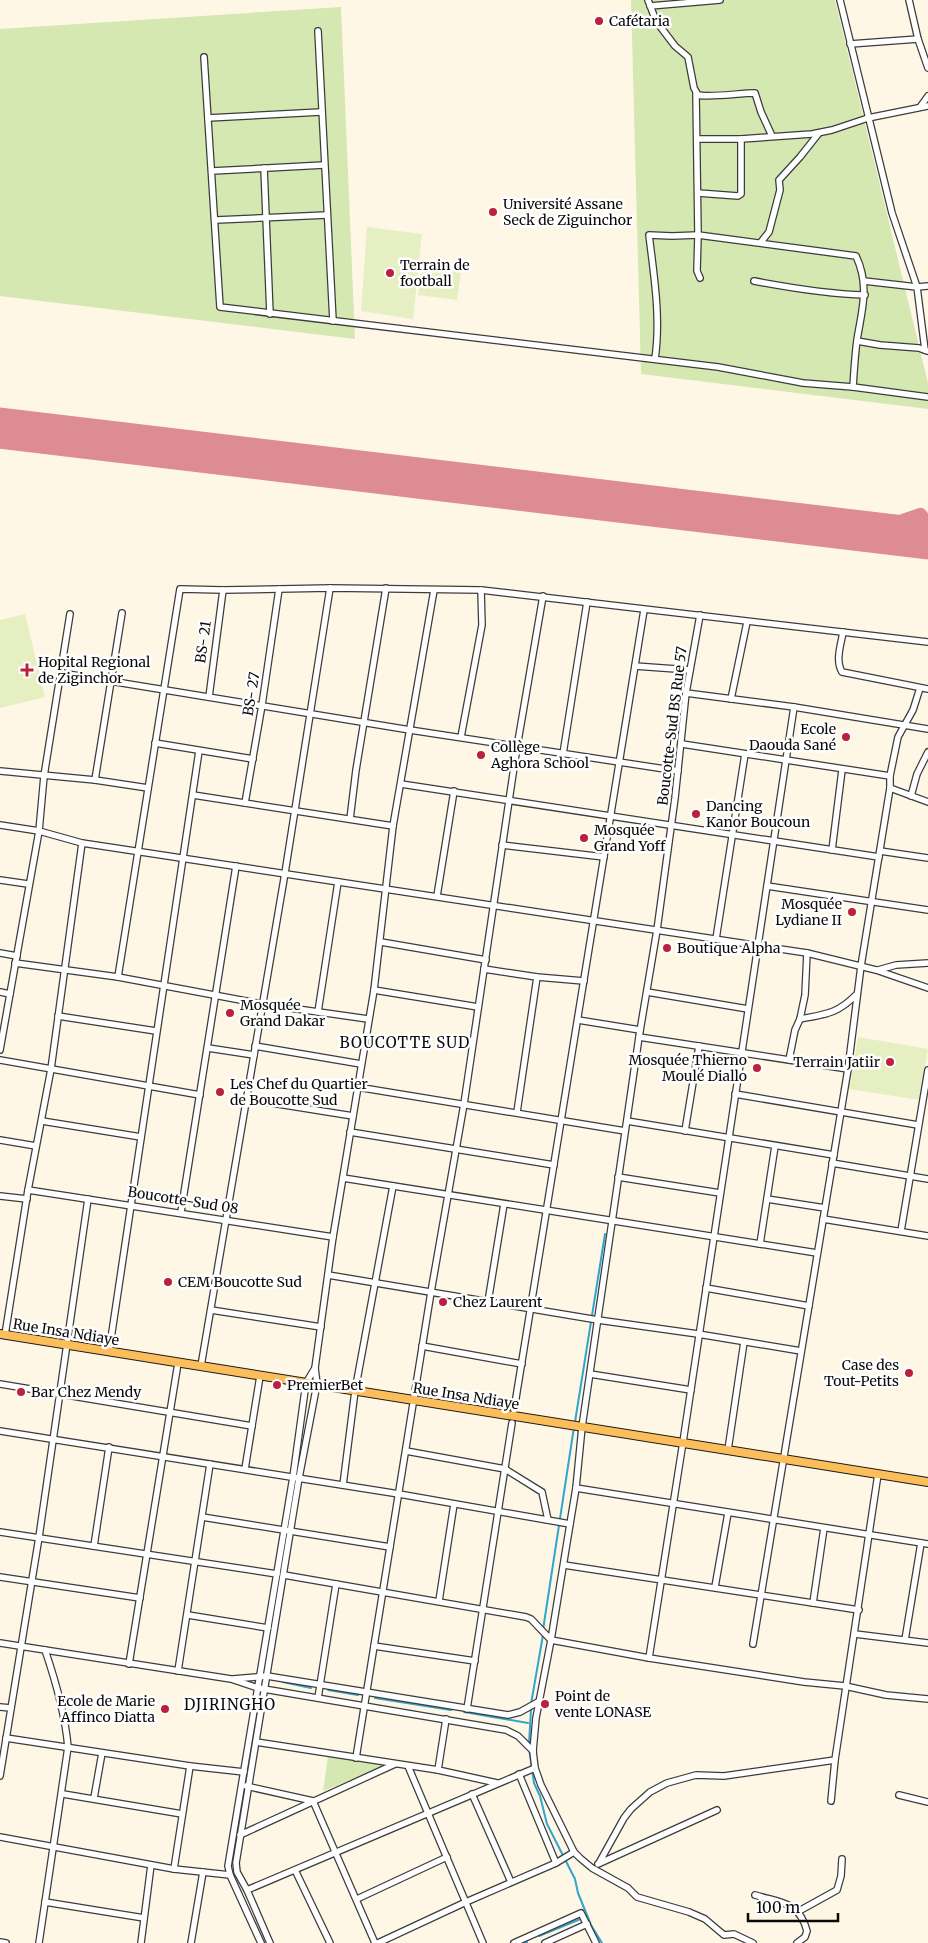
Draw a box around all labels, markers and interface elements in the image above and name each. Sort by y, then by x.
place label: Cafétaria [609,12,670,30]
marker: Cafétaria [593,15,605,27]
place label: Université Assane Seck de Ziguinchor [503,195,632,229]
marker: Université Assane Seck de Ziguinchor [487,206,499,218]
place label: Terrain de football [400,256,470,290]
marker: Terrain de football [384,267,396,279]
street label: BS- 21 [191,620,215,664]
street label: Boucotte-Sud BS Rue 57 [653,645,691,807]
place label: Hopital Regional de Ziginchor [38,653,151,687]
marker: Hopital Regional de Ziginchor [20,663,34,677]
street label: BS- 27 [239,671,263,717]
place label: Ecole Daouda Sané [749,720,836,754]
marker: Ecole Daouda Sané [840,731,852,743]
place label: Collège Aghora School [490,738,590,772]
marker: Collège Aghora School [475,749,487,761]
place label: Dancing Kanor Boucoun [706,797,810,831]
marker: Dancing Kanor Boucoun [690,808,702,820]
place label: Mosquée Grand Yoff [594,821,666,855]
marker: Mosquée Grand Yoff [578,832,590,844]
place label: Mosquée Lydiane II [775,895,842,929]
marker: Mosquée Lydiane II [846,906,858,918]
place label: Boutique Alpha [677,939,781,957]
marker: Boutique Alpha [661,942,673,954]
place label: Mosquée Grand Dakar [240,996,325,1030]
marker: Mosquée Grand Dakar [224,1007,236,1019]
district label: BOUCOTTE SUD [340,1033,470,1052]
place label: Mosquée Thierno Moulé Diallo [628,1051,747,1085]
place label: Terrain Jatiir [793,1053,880,1071]
marker: Terrain Jatiir [884,1056,896,1068]
marker: Mosquée Thierno Moulé Diallo [751,1062,763,1074]
place label: Les Chef du Quartier de Boucotte Sud [230,1075,368,1109]
marker: Les Chef du Quartier de Boucotte Sud [214,1086,226,1098]
street label: Boucotte-Sud 08 [126,1182,240,1218]
place label: CEM Boucotte Sud [178,1273,302,1291]
marker: CEM Boucotte Sud [162,1276,174,1288]
place label: Chez Laurent [453,1293,543,1311]
marker: Chez Laurent [437,1296,449,1308]
street label: Rue Insa Ndiaye [12,1315,120,1349]
place label: Case des Tout-Petits [824,1356,899,1390]
marker: Case des Tout-Petits [903,1367,915,1379]
place label: PremierBet [287,1376,364,1394]
marker: PremierBet [271,1379,283,1391]
street label: Rue Insa Ndiaye [412,1379,520,1413]
place label: Bar Chez Mendy [31,1383,142,1401]
marker: Bar Chez Mendy [15,1386,27,1398]
place label: Point de vente LONASE [554,1687,651,1721]
place label: Ecole de Marie Affinco Diatta [57,1692,155,1726]
district label: DJIRINGHO [184,1695,276,1714]
marker: Point de vente LONASE [539,1698,551,1710]
marker: Ecole de Marie Affinco Diatta [159,1703,171,1715]
scale bar [748,1890,838,1922]
text: 100 m [756,1898,800,1917]

